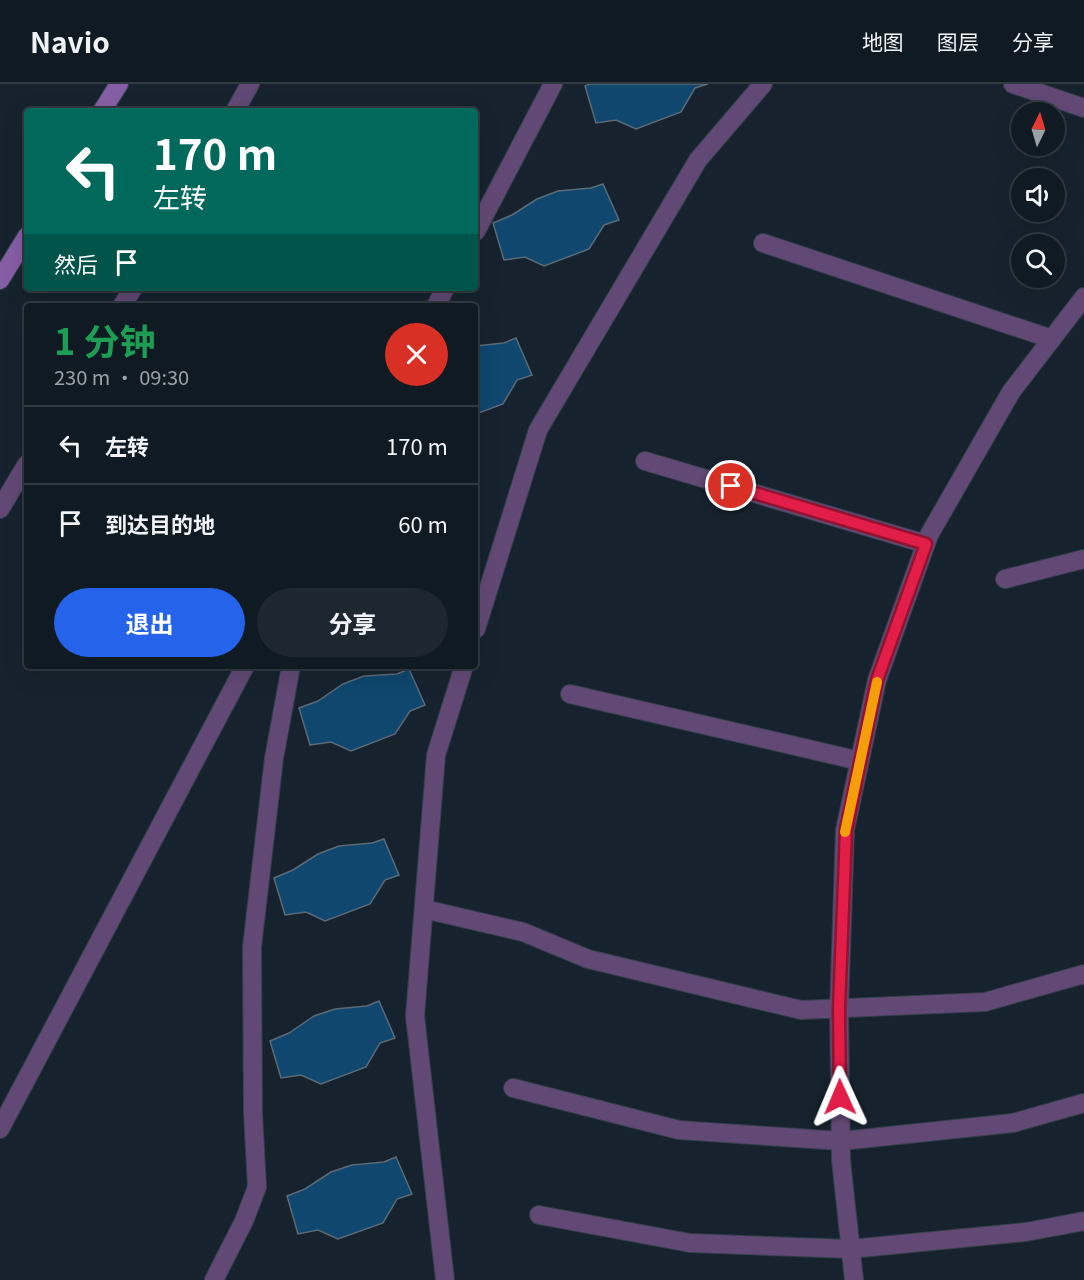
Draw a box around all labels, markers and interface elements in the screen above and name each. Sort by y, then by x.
text: Navio [30,21,110,61]
text: 地图 [862,26,904,56]
text: 图层 [937,26,979,56]
text: 分享 [1012,26,1054,56]
north arrow [1011,102,1065,156]
map controls [1011,102,1065,288]
text: 170 m [153,121,277,182]
icon: left [54,132,132,210]
button: sound [1011,168,1065,222]
text: 左转 [153,177,207,216]
button: search [1011,234,1065,288]
icon: arrive [110,246,143,279]
text: 然后 [54,247,98,279]
text: 1 分钟 [54,313,155,365]
button: close [385,323,448,386]
text: 230 m · 09:30 [54,362,189,391]
icon: left [54,429,87,462]
text: 左转 [105,429,149,461]
text: 170 m [386,429,448,461]
pin [705,460,756,511]
icon: arrive [714,469,747,502]
icon: arrive [54,507,87,540]
text: 到达目的地 [105,507,215,539]
text: 60 m [398,507,448,539]
button: 退出 [54,588,245,657]
button: 分享 [257,588,448,657]
position arrow [808,1065,872,1129]

